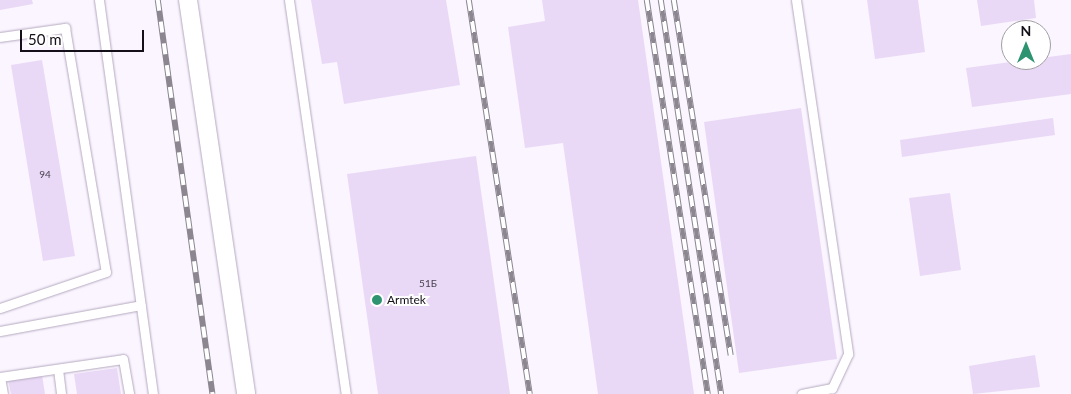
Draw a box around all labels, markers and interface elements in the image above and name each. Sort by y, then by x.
scale bar [22,20,146,52]
north arrow [1001,20,1051,70]
text: N [1021,22,1031,39]
text: 50 m [28,30,62,48]
house number: 94 [39,169,51,181]
house number: 51Б [419,278,437,290]
place label: Armtek [387,293,426,307]
marker: Armtek [371,294,383,306]

